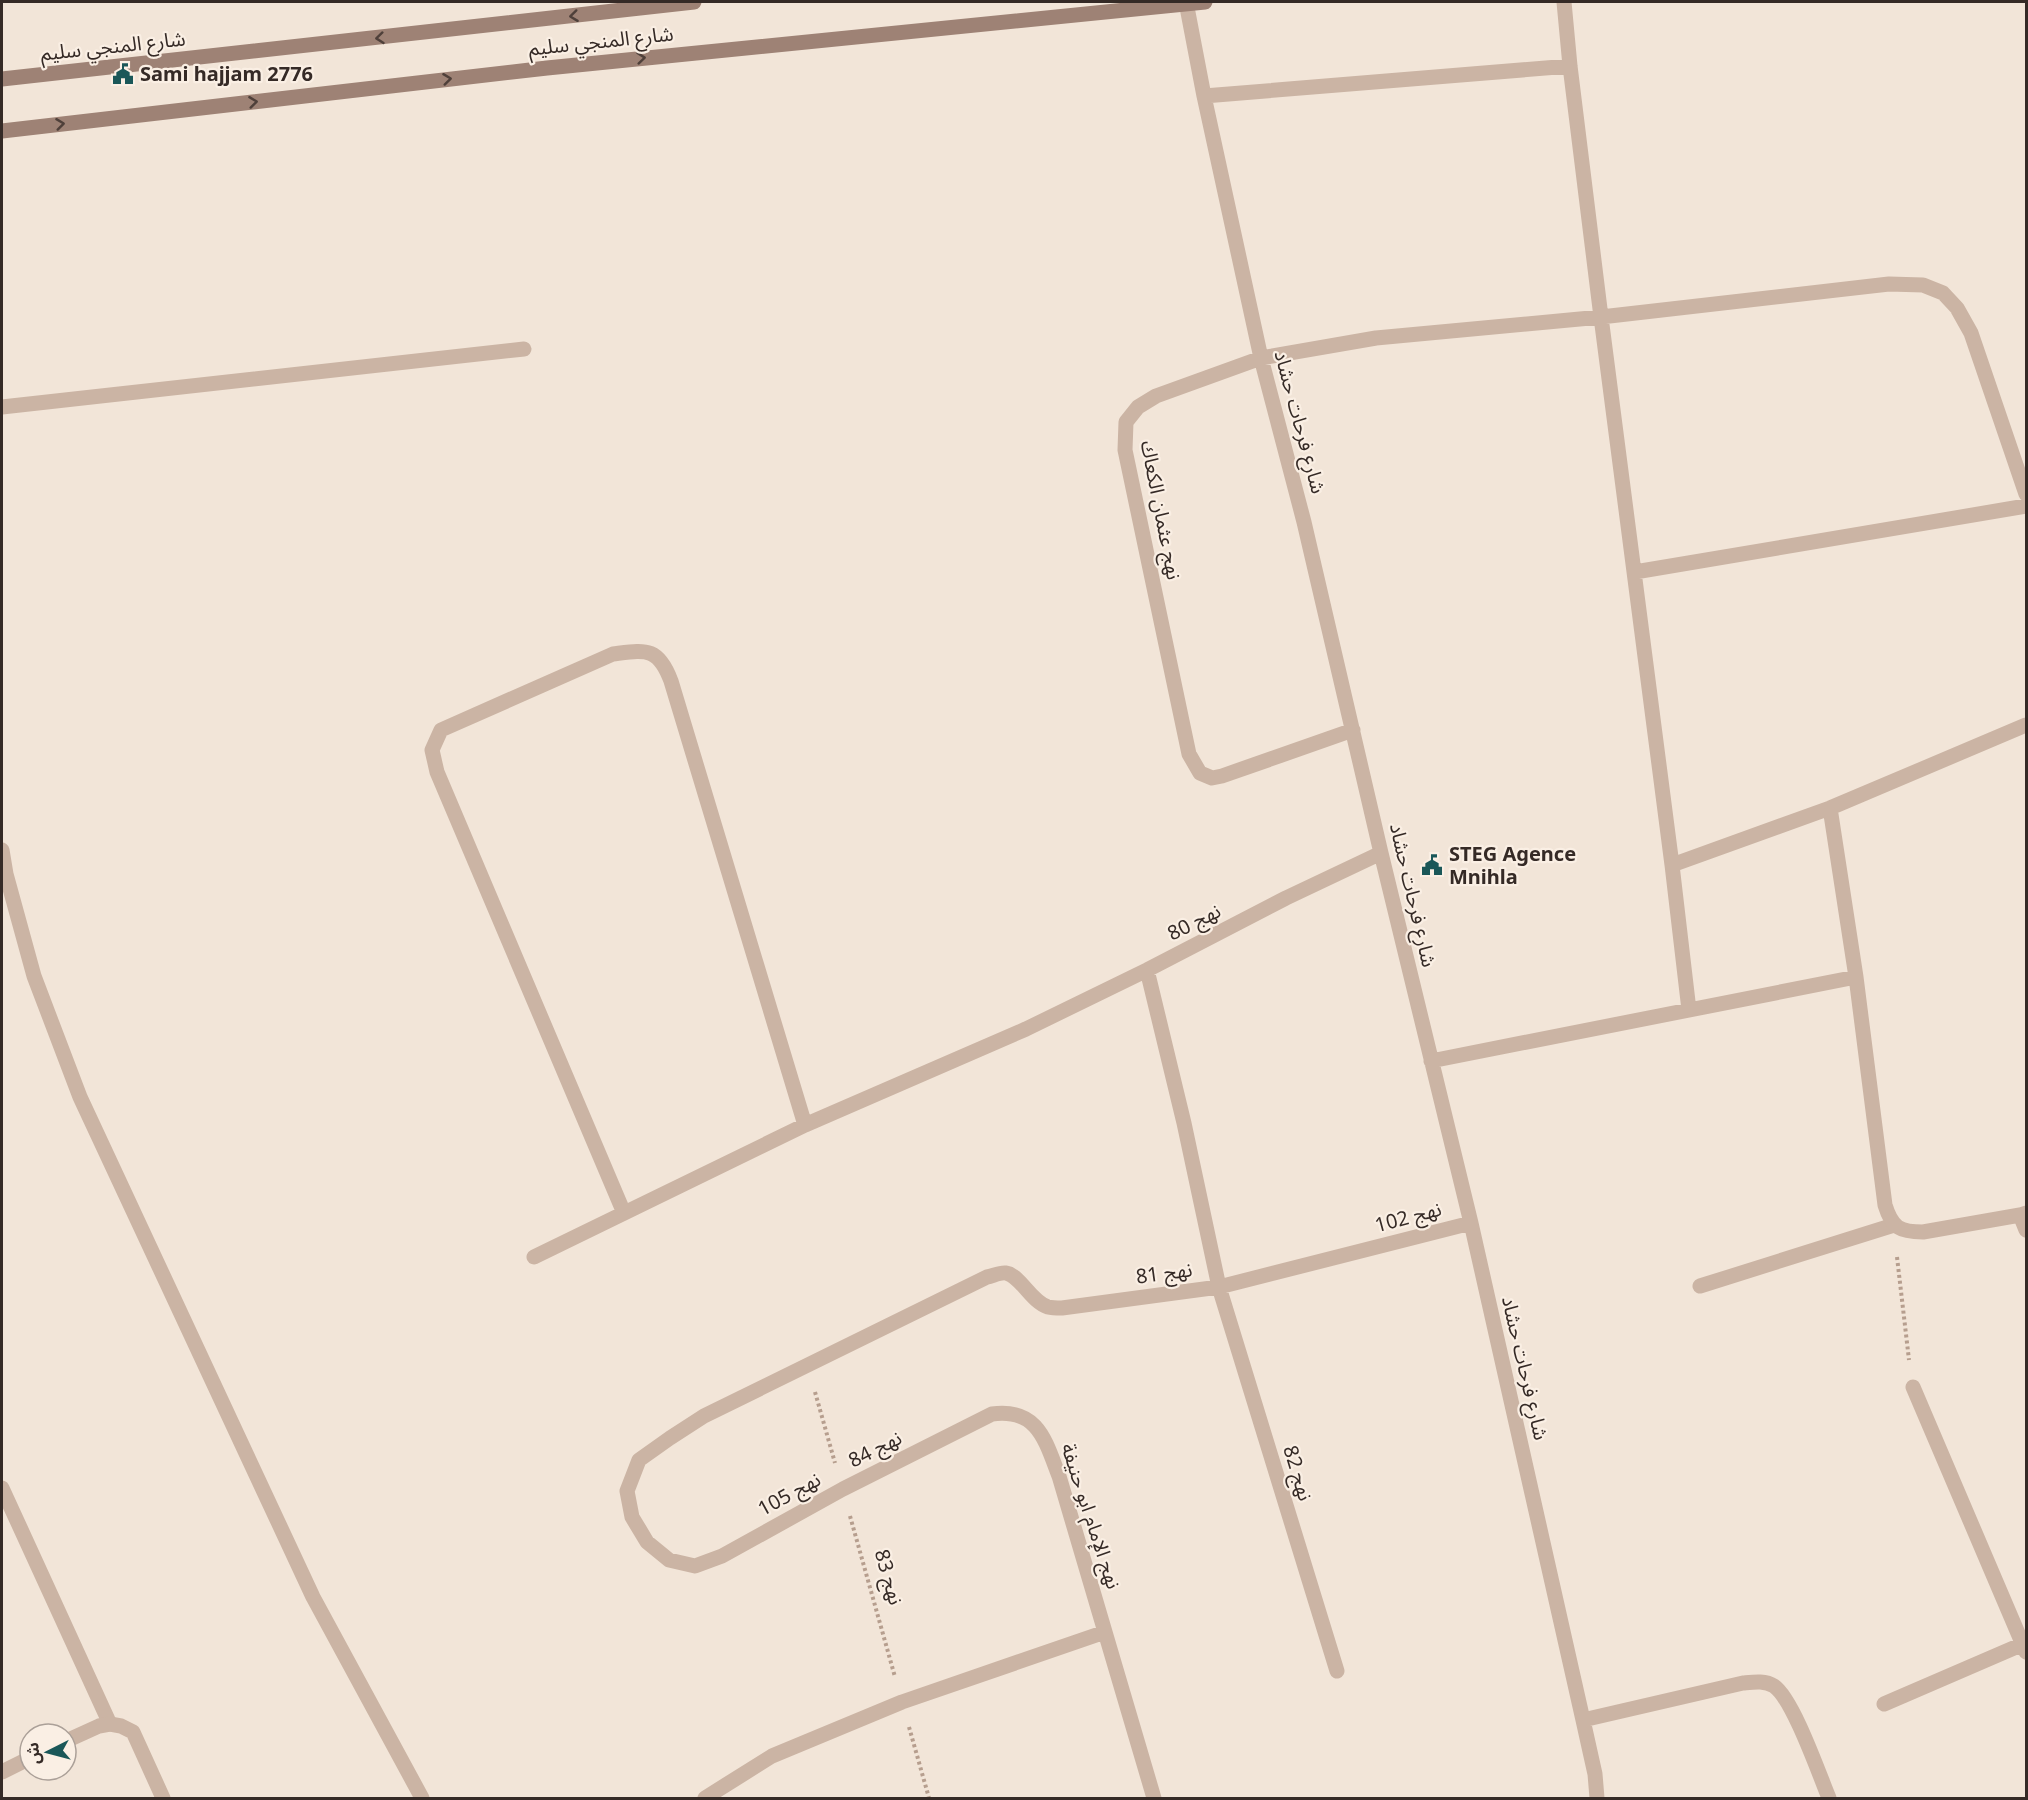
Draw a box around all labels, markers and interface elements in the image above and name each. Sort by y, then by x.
one-way arrow [569,9,578,22]
street label: شارع المنجي سليم [527,19,675,64]
street label: شارع المنجي سليم [39,24,187,69]
one-way arrow [375,31,384,44]
one-way arrow [636,52,645,65]
place label: Sami hajjam 2776 [140,60,313,87]
public building icon: Sami hajjam 2776 [111,62,135,86]
one-way arrow [442,73,452,86]
one-way arrow [249,96,258,108]
one-way arrow [55,118,64,130]
street label: شارع فرحات حشاد [1266,347,1333,497]
street label: نهج عثمان الكعاك [1133,438,1188,582]
street label: شارع فرحات حشاد [1382,820,1443,970]
place label: STEG Agence Mnihla [1449,840,1576,890]
public building icon: STEG Agence Mnihla [1420,853,1444,877]
street label: نهج 80 [1162,897,1226,948]
street label: نهج 102 [1372,1195,1445,1240]
street label: نهج 81 [1134,1255,1194,1292]
street label: شارع فرحات حشاد [1494,1293,1555,1443]
street label: نهج 84 [843,1424,907,1475]
street label: نهج الإمام ابو حنيفة [1053,1439,1128,1593]
street label: نهج 82 [1275,1442,1320,1504]
street label: نهج 105 [752,1465,826,1524]
street label: نهج 83 [867,1546,910,1608]
north arrow [18,1722,78,1782]
text: ش [21,1741,45,1766]

